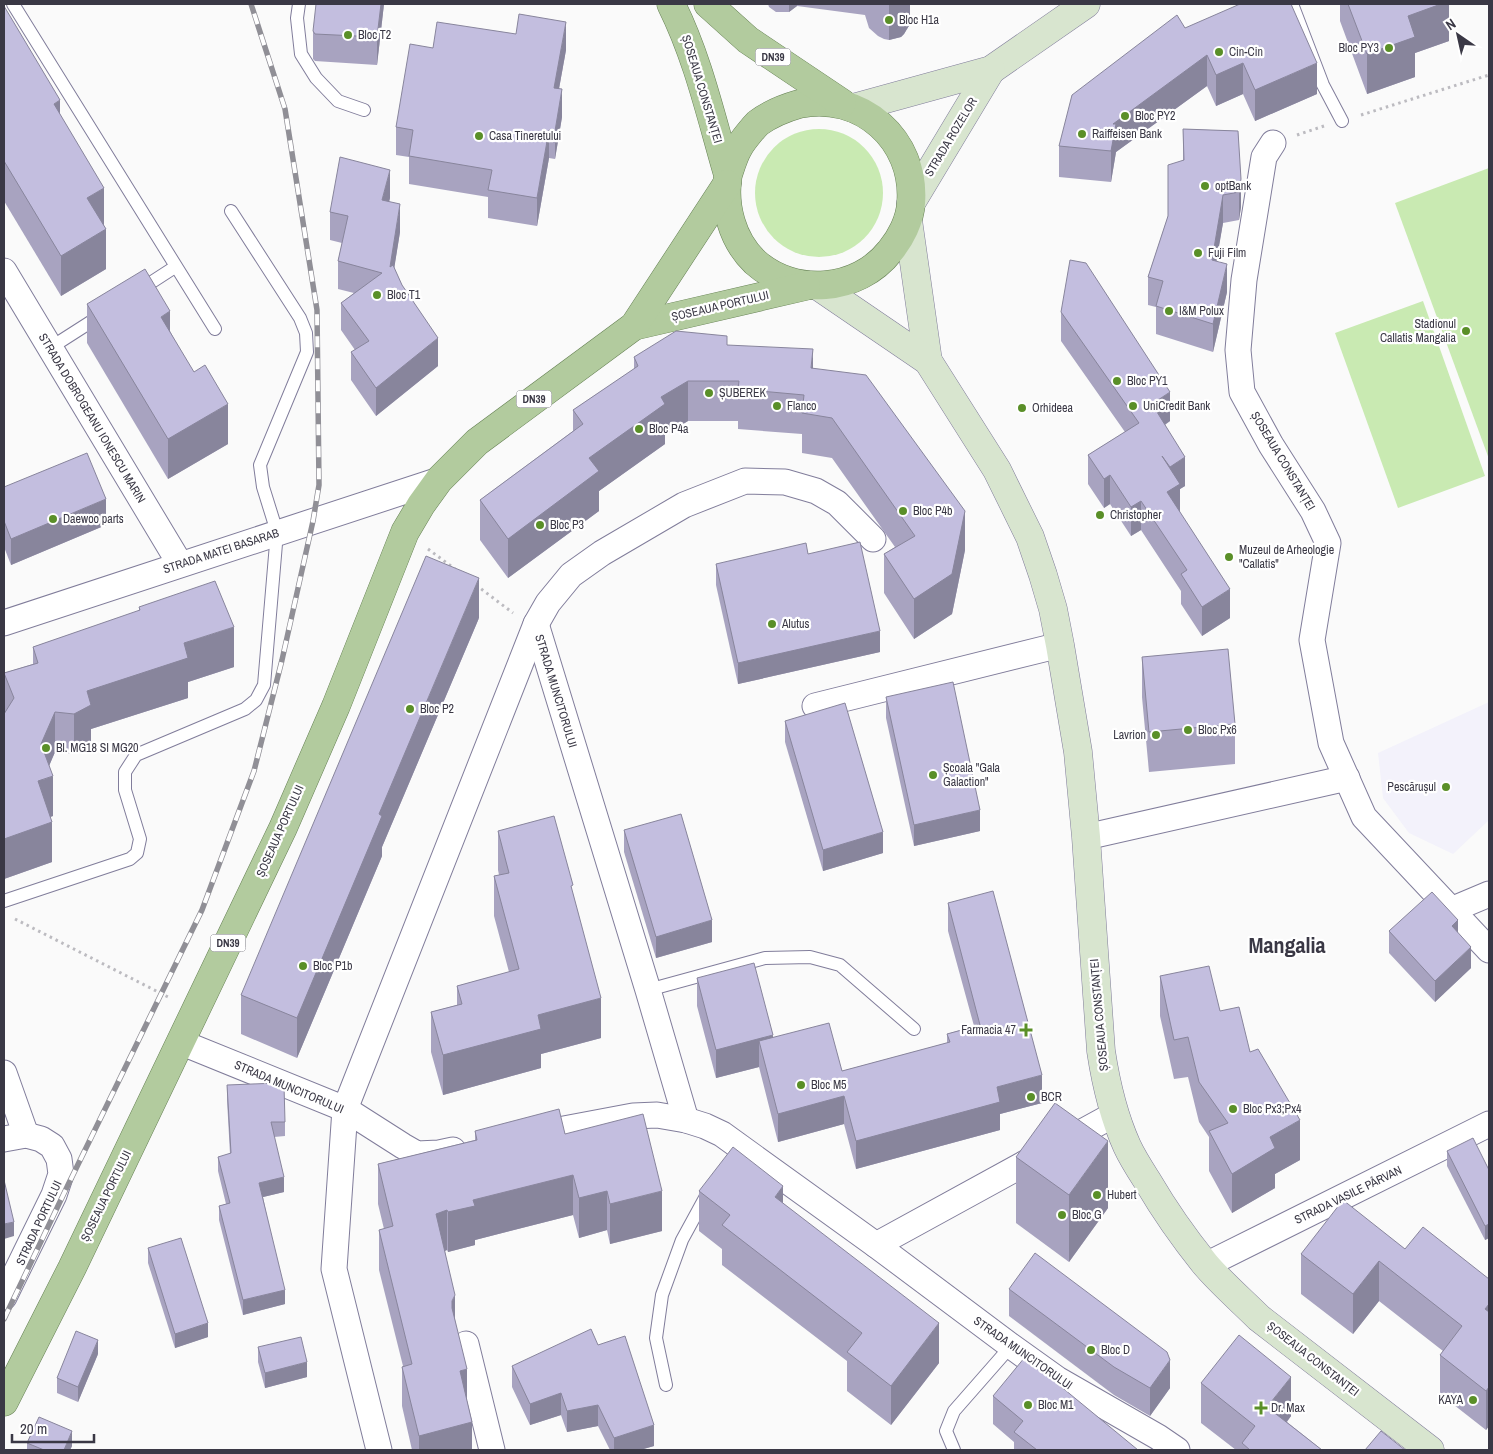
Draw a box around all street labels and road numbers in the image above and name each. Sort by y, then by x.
street label: ȘOSEAUA CONSTANȚEI [678,33,726,145]
road number: DN39 [756,48,790,66]
street label: STRADA ROZELOR [921,94,981,180]
street label: ȘOSEAUA PORTULUI [670,287,770,325]
street label: STRADA DOBROGEANU IONESCU MARIN [35,330,149,506]
road number: DN39 [516,390,552,408]
street label: ȘOSEAUA CONSTANȚEI [1247,409,1319,513]
street label: STRADA MATEI BASARAB [161,525,281,577]
street label: STRADA MUNCITORULUI [531,633,581,749]
street label: ȘOSEAUA PORTULUI [252,782,308,880]
road number: DN39 [210,934,246,951]
street label: ȘOSEAUA CONSTANȚEI [1086,958,1112,1072]
street label: STRADA MUNCITORULUI [232,1057,346,1117]
street label: ȘOSEAUA PORTULUI [77,1148,135,1244]
street label: STRADA VASILE PÂRVAN [1292,1162,1404,1228]
street label: STRADA PORTULUI [12,1178,66,1268]
street label: STRADA MUNCITORULUI [970,1313,1076,1393]
street label: ȘOSEAUA CONSTANȚEI [1264,1318,1362,1400]

